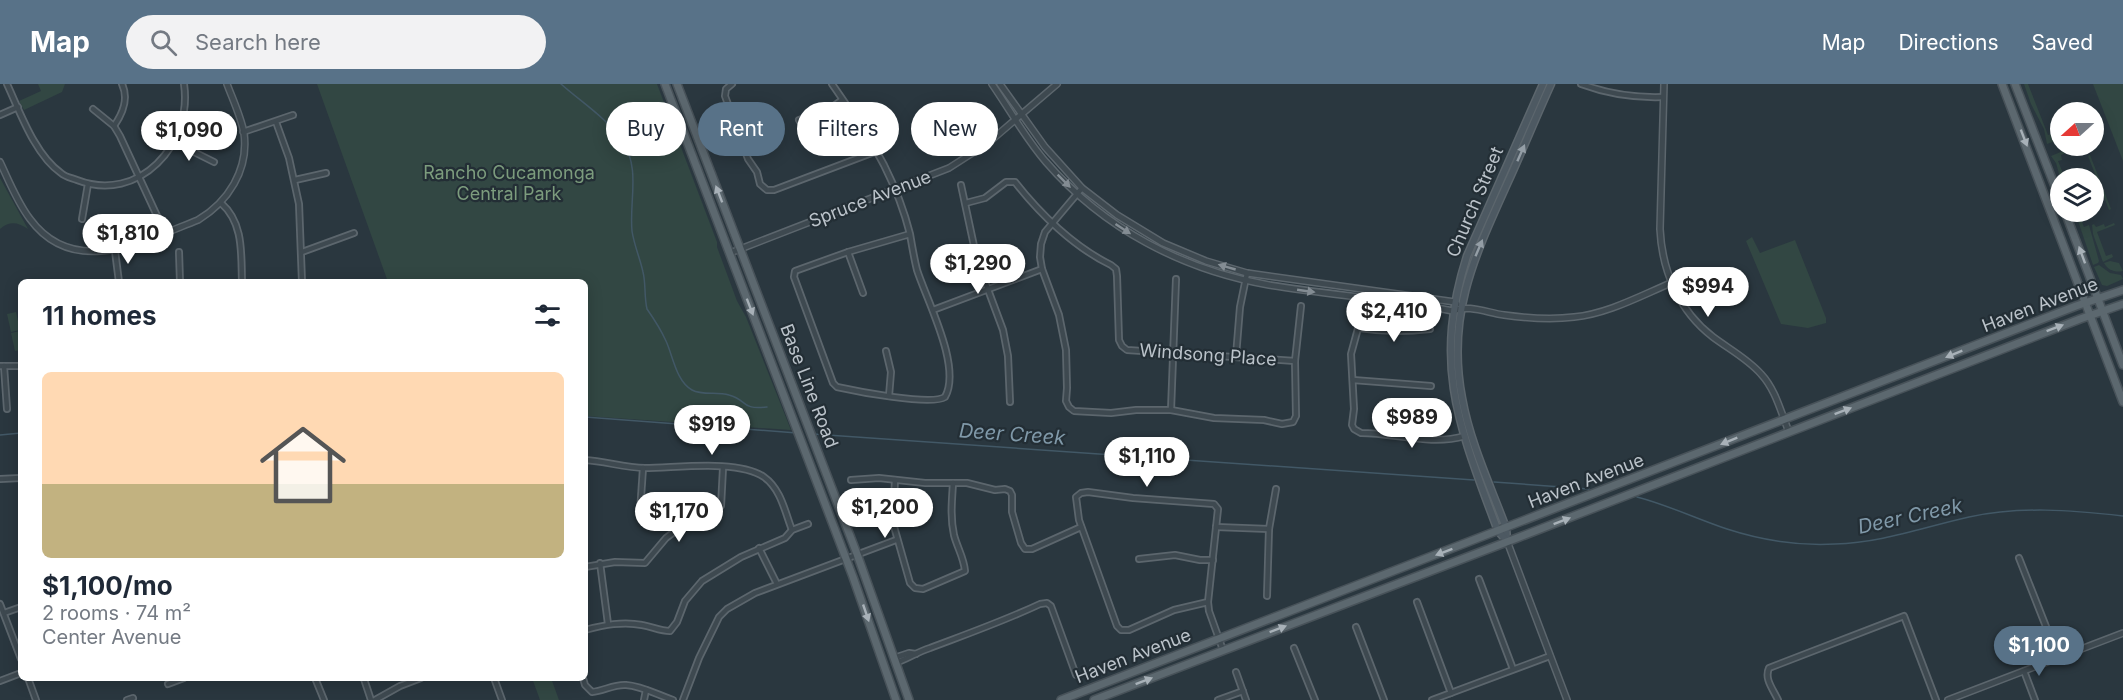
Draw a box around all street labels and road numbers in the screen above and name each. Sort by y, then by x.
street label: Church Street [1442,143,1507,260]
street label: Spruce Avenue [806,166,934,231]
street label: Haven Avenue [1979,273,2101,336]
street label: Base Line Road [776,321,843,451]
street label: Windsong Place [1139,339,1277,370]
street label: Haven Avenue [1525,449,1647,512]
street label: Haven Avenue [1072,624,1194,687]

